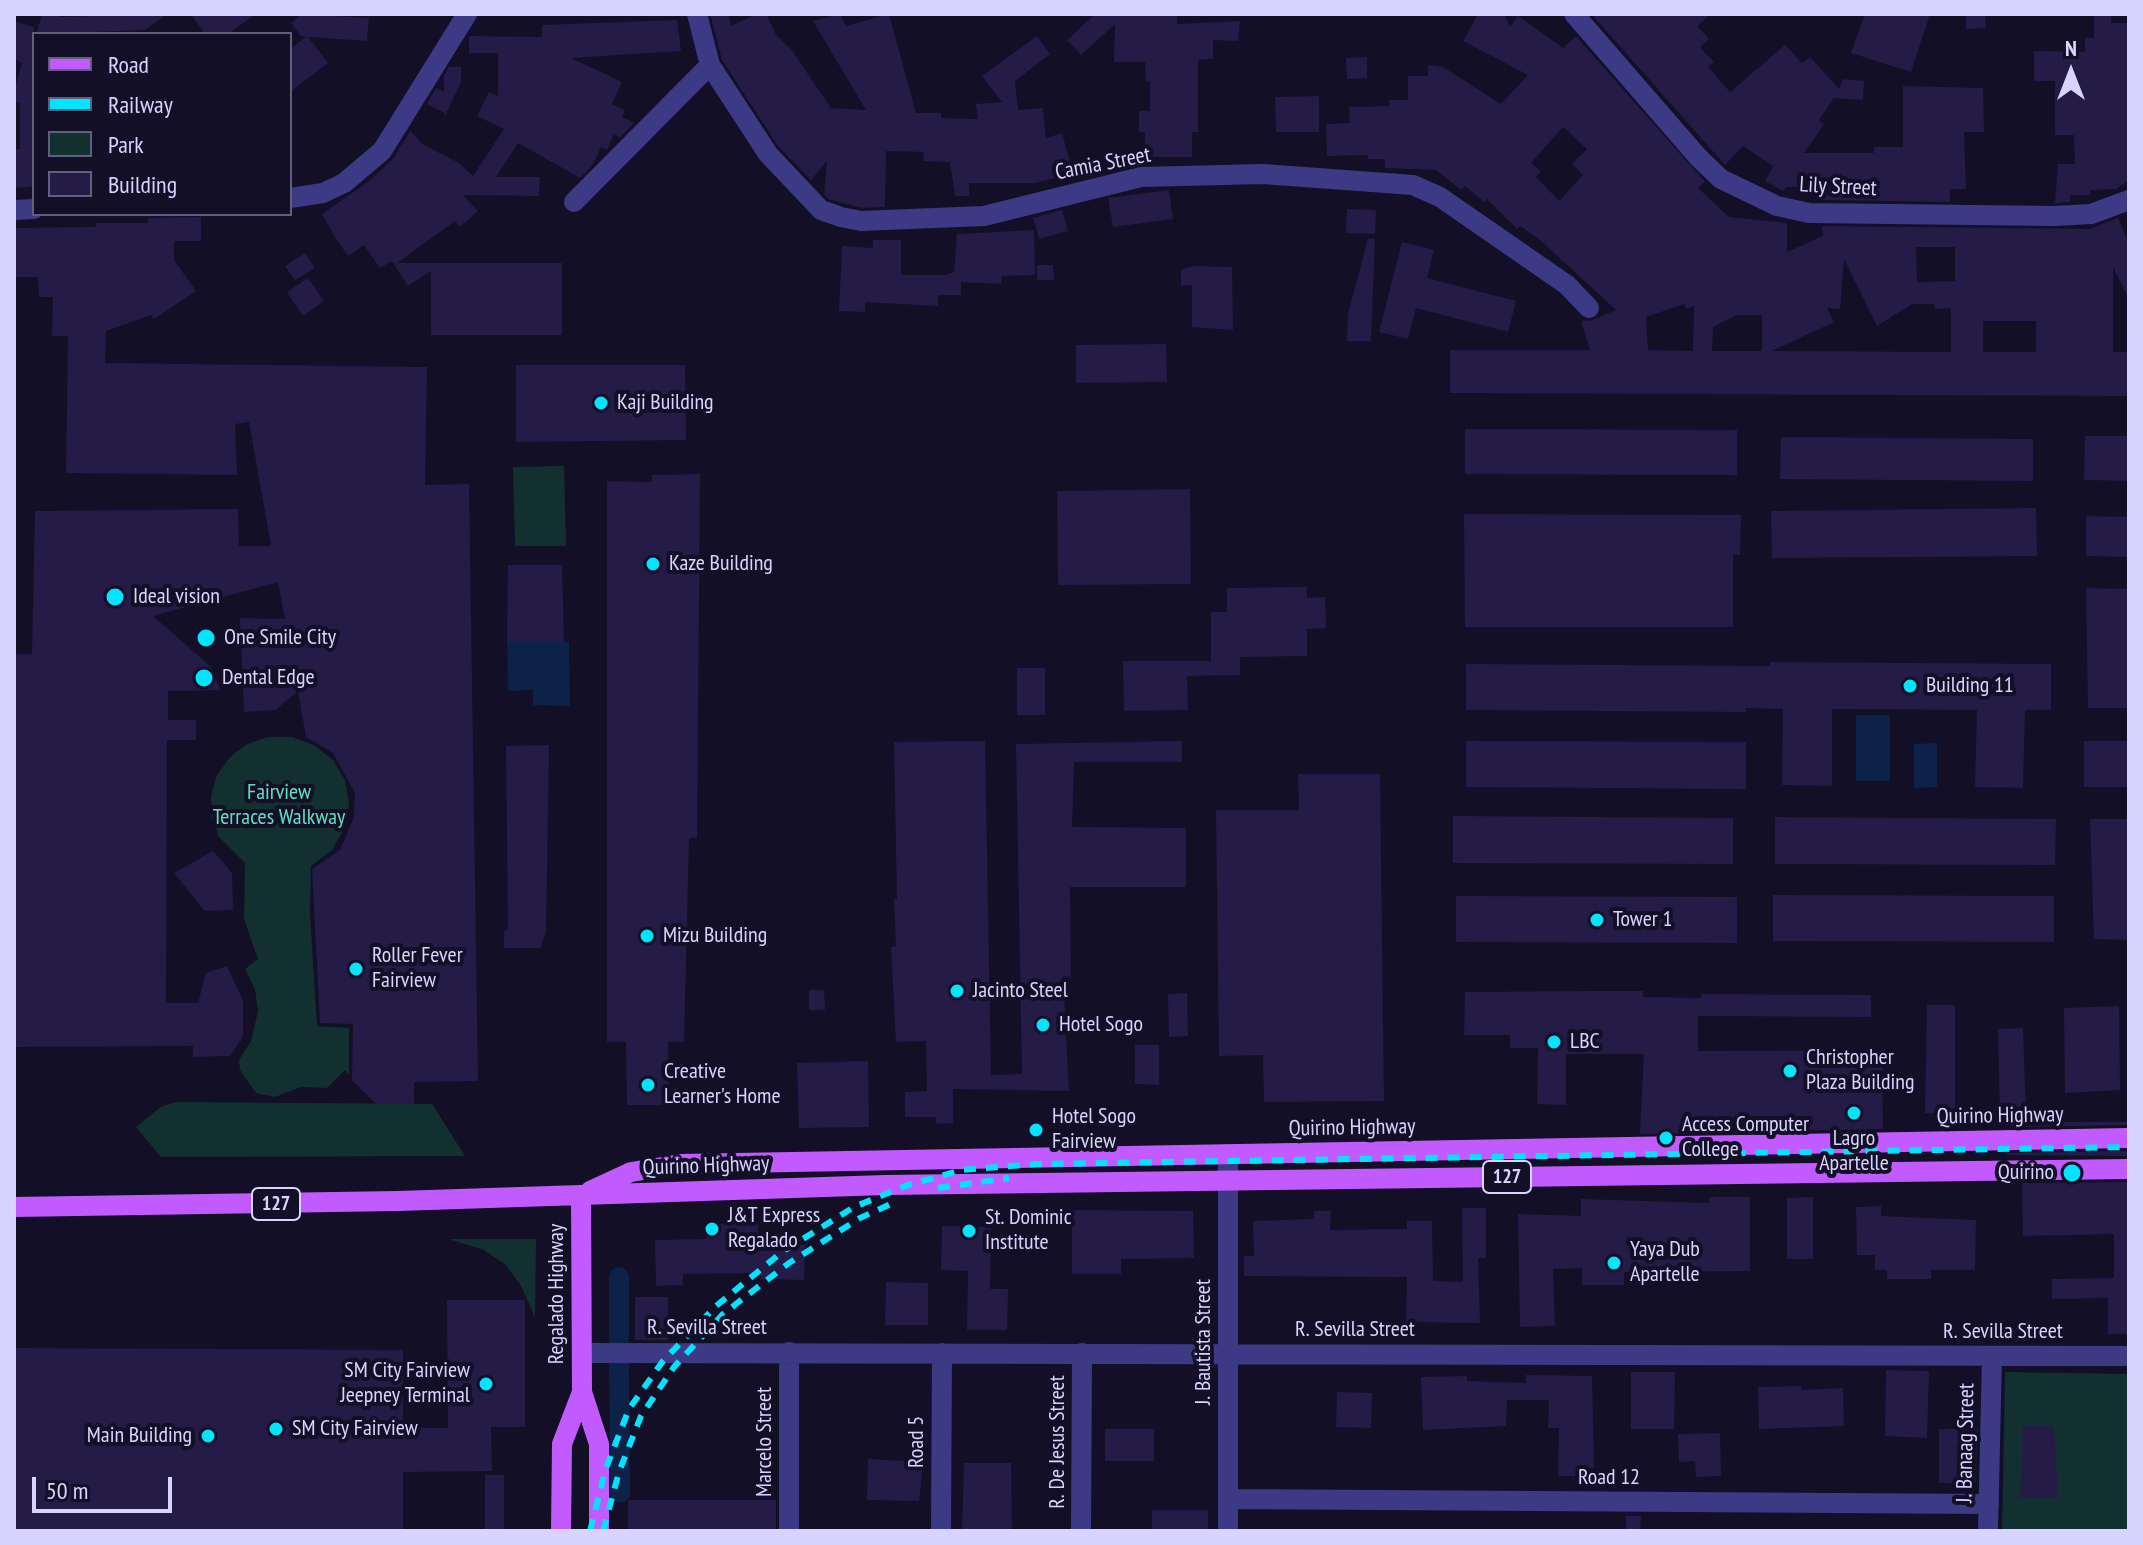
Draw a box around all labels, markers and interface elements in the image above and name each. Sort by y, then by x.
legend [32,32,292,216]
north arrow [2031,32,2111,112]
text: N [2065,34,2077,62]
text: Road [108,49,149,80]
text: Railway [108,89,173,120]
text: Park [108,129,144,160]
street label: Camia Street [1053,142,1153,186]
text: Building [108,169,177,200]
street label: Lily Street [1799,172,1877,202]
place label: Kaji Building [617,390,714,416]
marker: Kaji Building [592,394,610,412]
place label: Kaze Building [669,551,773,577]
marker: Kaze Building [644,555,662,573]
place label: Ideal vision [133,584,220,610]
marker: Ideal vision [104,586,126,608]
place label: One Smile City [224,625,336,651]
marker: One Smile City [195,627,217,649]
place label: Dental Edge [222,665,314,691]
marker: Dental Edge [193,667,215,689]
place label: Building 11 [1926,673,2014,699]
marker: Building 11 [1901,677,1919,695]
park label: Fairview Terraces Walkway [213,780,345,832]
place label: Tower 1 [1613,907,1672,933]
marker: Tower 1 [1588,911,1606,929]
place label: Mizu Building [663,923,767,949]
marker: Mizu Building [638,927,656,945]
place label: Roller Fever Fairview [372,943,463,994]
marker: Roller Fever Fairview [347,960,365,978]
place label: Jacinto Steel [973,978,1068,1004]
marker: Jacinto Steel [948,982,966,1000]
place label: Hotel Sogo [1059,1012,1143,1038]
marker: Hotel Sogo [1034,1016,1052,1034]
place label: LBC [1570,1029,1600,1055]
marker: LBC [1545,1033,1563,1051]
place label: Christopher Plaza Building [1806,1045,1915,1096]
place label: Creative Learner's Home [664,1059,780,1110]
marker: Christopher Plaza Building [1781,1062,1799,1080]
marker: Creative Learner's Home [639,1076,657,1094]
street label: Quirino Highway [1936,1102,2064,1130]
place label: Hotel Sogo Fairview [1052,1104,1136,1156]
marker: Lagro Apartelle [1845,1104,1863,1122]
place label: Access Computer College [1682,1112,1809,1164]
street label: Quirino Highway [1288,1114,1416,1142]
marker: Hotel Sogo Fairview [1027,1121,1045,1139]
place label: Lagro Apartelle [1819,1126,1889,1178]
marker: Access Computer College [1657,1129,1675,1147]
street label: Quirino Highway [642,1151,770,1181]
place label: Quirino [1998,1160,2054,1186]
road number: 127 [1483,1161,1531,1193]
marker: Quirino [2061,1162,2083,1184]
road number: 127 [252,1188,300,1220]
place label: J&T Express Regalado [728,1203,820,1254]
place label: St. Dominic Institute [985,1205,1071,1256]
marker: J&T Express Regalado [703,1220,721,1238]
marker: St. Dominic Institute [960,1222,978,1240]
street label: Regalado Highway [544,1224,570,1364]
place label: Yaya Dub Apartelle [1630,1237,1700,1288]
marker: Yaya Dub Apartelle [1605,1254,1623,1272]
street label: J. Bautista Street [1191,1279,1217,1405]
street label: R. Sevilla Street [647,1315,767,1341]
street label: R. Sevilla Street [1295,1317,1415,1343]
street label: R. Sevilla Street [1943,1319,2063,1345]
place label: SM City Fairview Jeepney Terminal [340,1358,470,1410]
marker: SM City Fairview Jeepney Terminal [477,1375,495,1393]
street label: R. De Jesus Street [1045,1375,1071,1509]
street label: J. Banaag Street [1952,1383,1980,1503]
street label: Marcelo Street [752,1387,778,1497]
place label: SM City Fairview [292,1416,418,1442]
street label: Road 5 [904,1416,930,1468]
marker: SM City Fairview [267,1420,285,1438]
place label: Main Building [87,1423,192,1449]
marker: Main Building [199,1427,217,1445]
scale bar [36,1461,176,1511]
street label: Road 12 [1578,1465,1640,1491]
text: 50 m [46,1475,88,1506]

